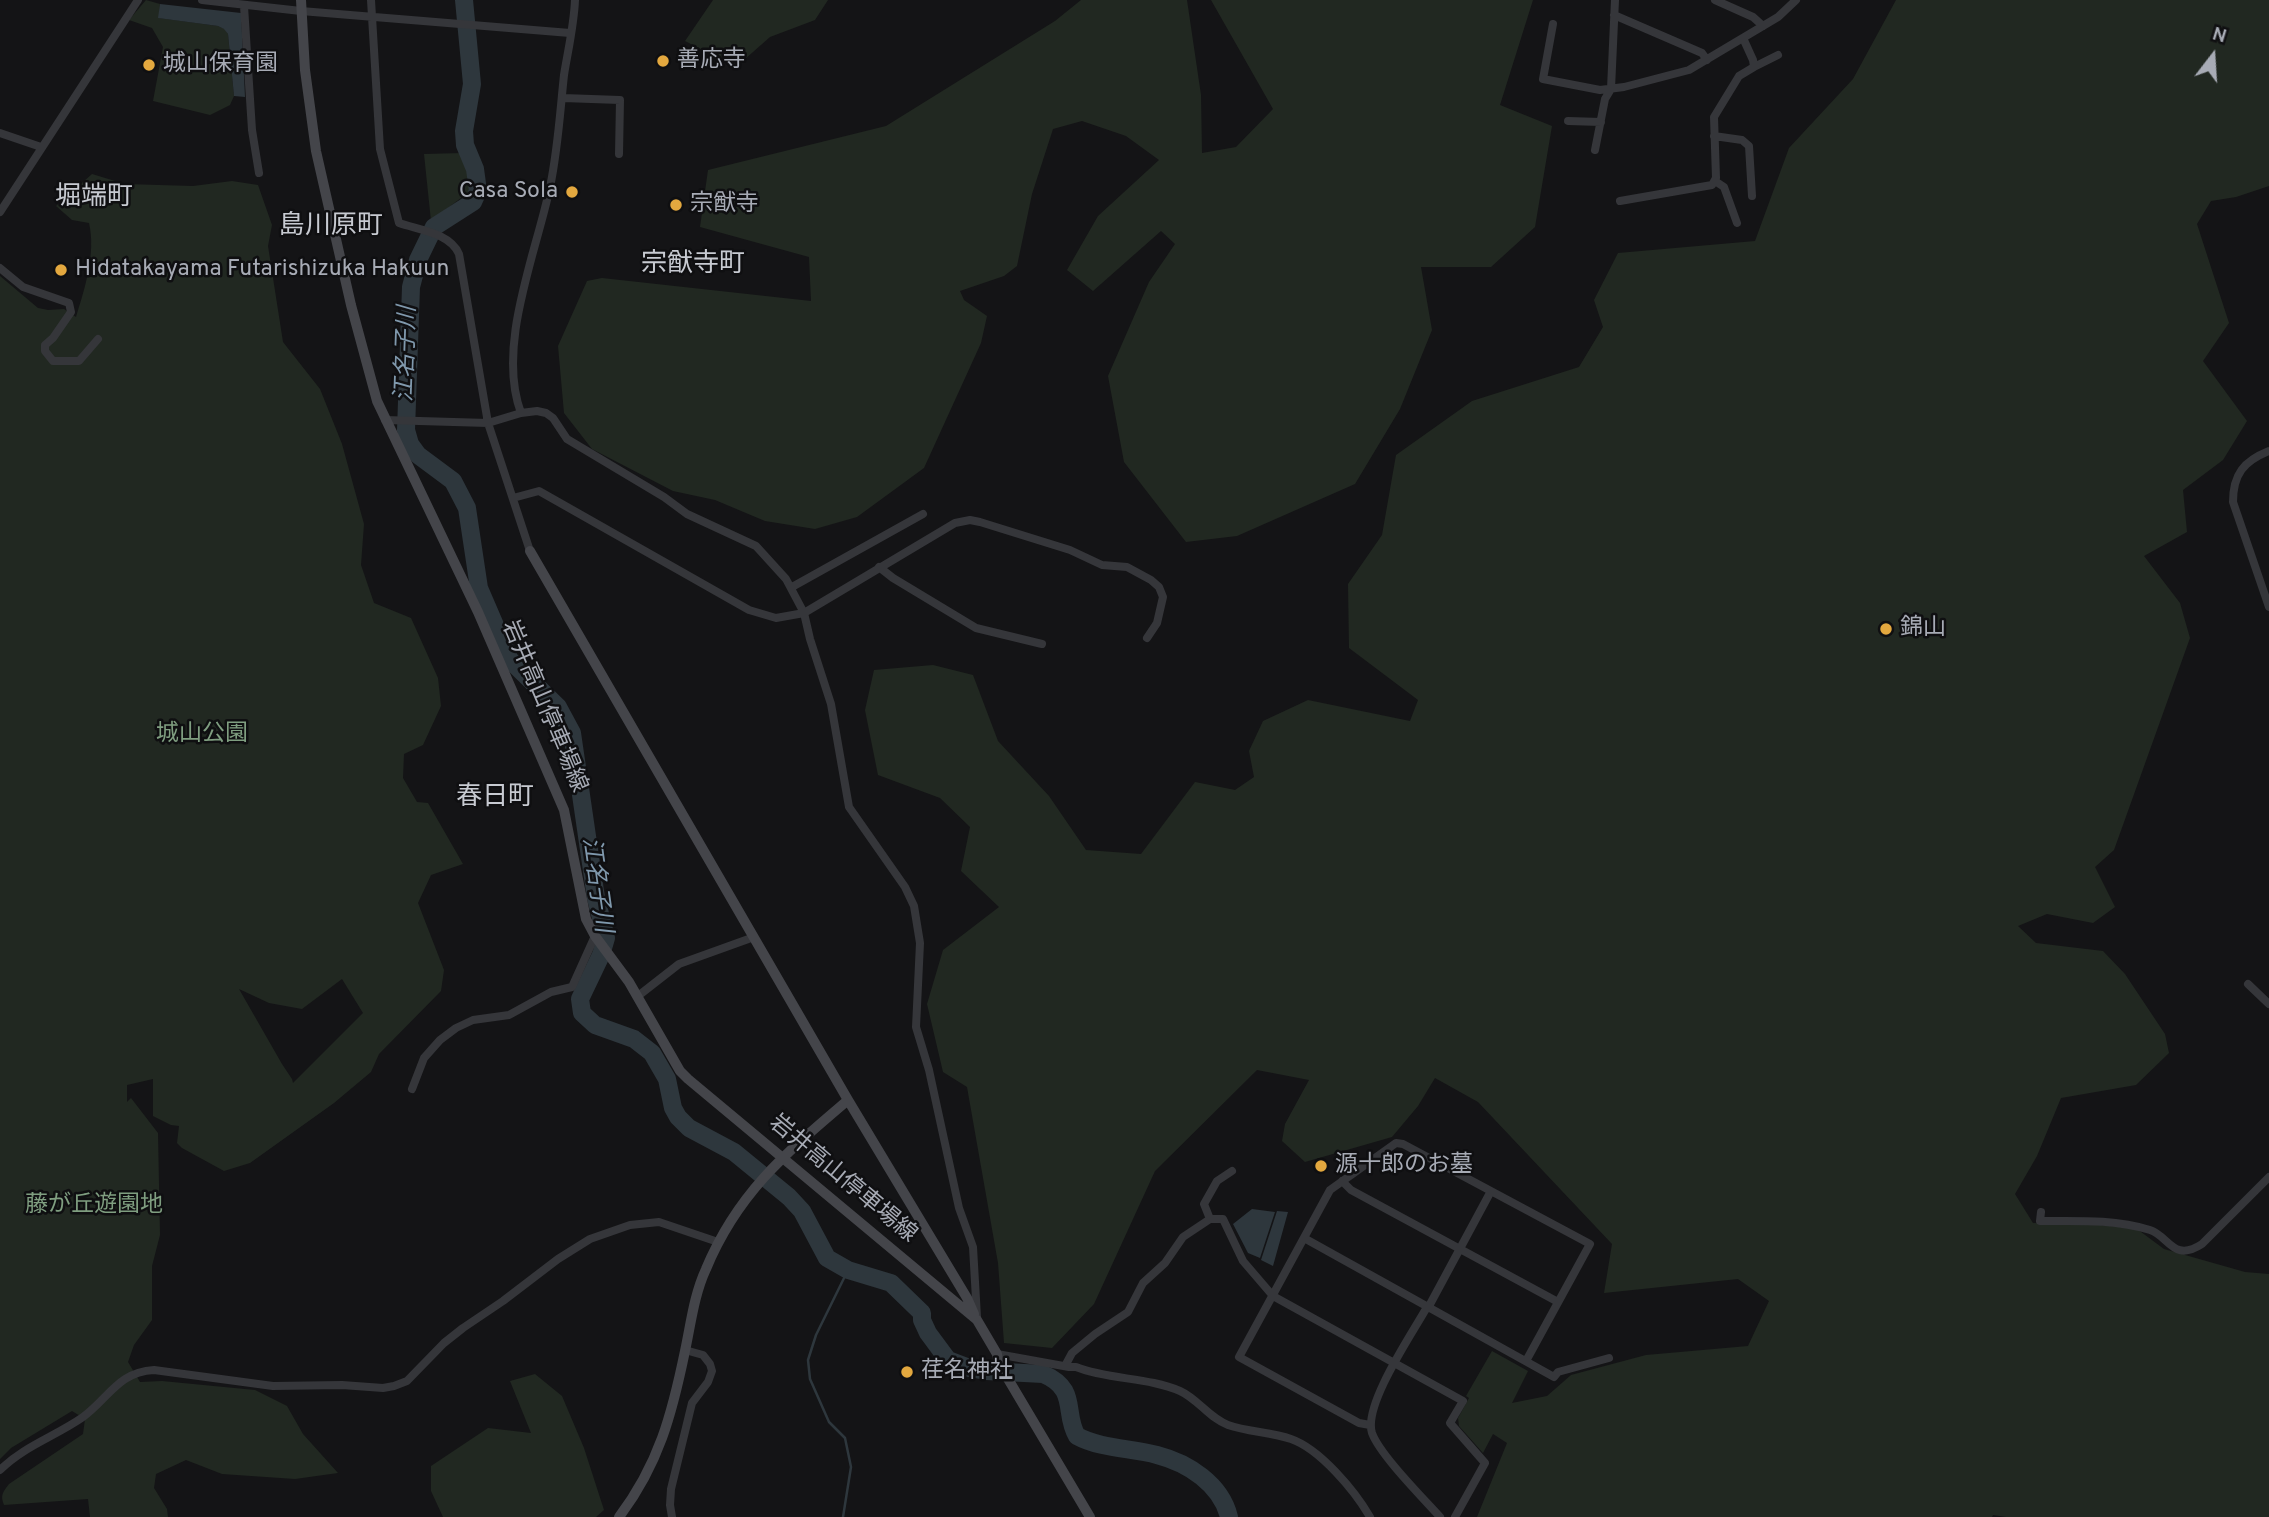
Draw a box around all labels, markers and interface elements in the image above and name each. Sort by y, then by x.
north arrow [2178,21,2248,91]
text: N [2209,22,2229,49]
place label: 善応寺 [677,47,746,75]
place label: 城山保育園 [163,51,278,79]
marker: 善応寺 [655,53,671,69]
marker: 城山保育園 [141,57,157,73]
place label: Casa Sola [459,178,558,206]
district label: 堀端町 [55,183,133,215]
marker: Casa Sola [564,184,580,200]
place label: 宗猷寺 [690,191,759,219]
marker: 宗猷寺 [668,197,684,213]
district label: 島川原町 [279,212,383,244]
district label: 宗猷寺町 [641,250,745,282]
place label: Hidatakayama Futarishizuka Hakuun [75,256,449,284]
marker: Hidatakayama Futarishizuka Hakuun [53,262,69,278]
water label: 江名子川 [392,306,424,402]
place label: 錦山 [1900,615,1946,643]
street label: 岩井高山停車場線 [494,617,592,797]
marker: 錦山 [1878,621,1894,637]
park label: 城山公園 [156,721,248,749]
district label: 春日町 [456,783,534,815]
water label: 江名子川 [574,835,616,935]
street label: 岩井高山停車場線 [763,1110,921,1250]
place label: 源十郎のお墓 [1335,1152,1473,1180]
marker: 源十郎のお墓 [1313,1158,1329,1174]
park label: 藤が丘遊園地 [25,1192,163,1220]
place label: 荏名神社 [921,1358,1013,1386]
marker: 荏名神社 [899,1364,915,1380]

